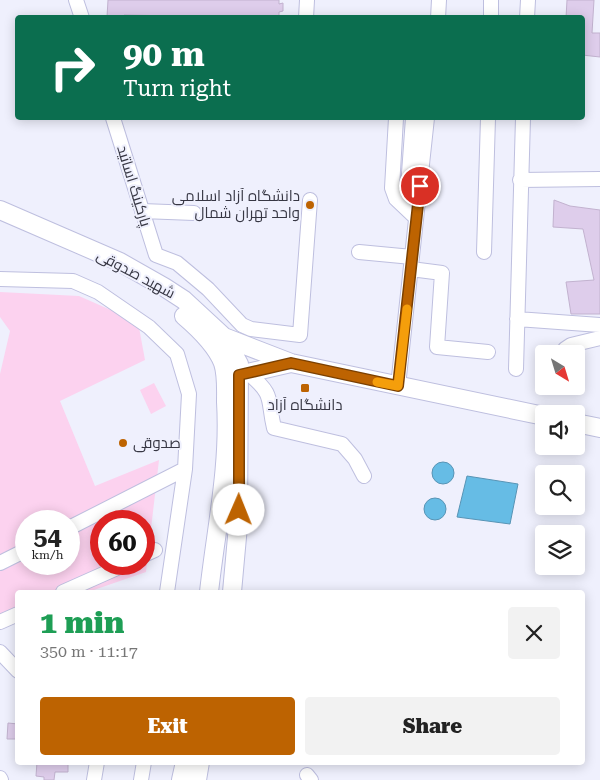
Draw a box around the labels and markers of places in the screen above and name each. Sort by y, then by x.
pin [399,165,441,207]
place label: دانشگاه آزاد اسلامی واحد تهران شمال [172,187,300,223]
marker: دانشگاه آزاد اسلامی واحد تهران شمال [304,199,316,211]
marker: دانشگاه آزاد [299,382,311,394]
place label: دانشگاه آزاد [267,396,343,414]
place label: صدوقی [133,434,181,453]
marker: صدوقی [117,437,129,449]

